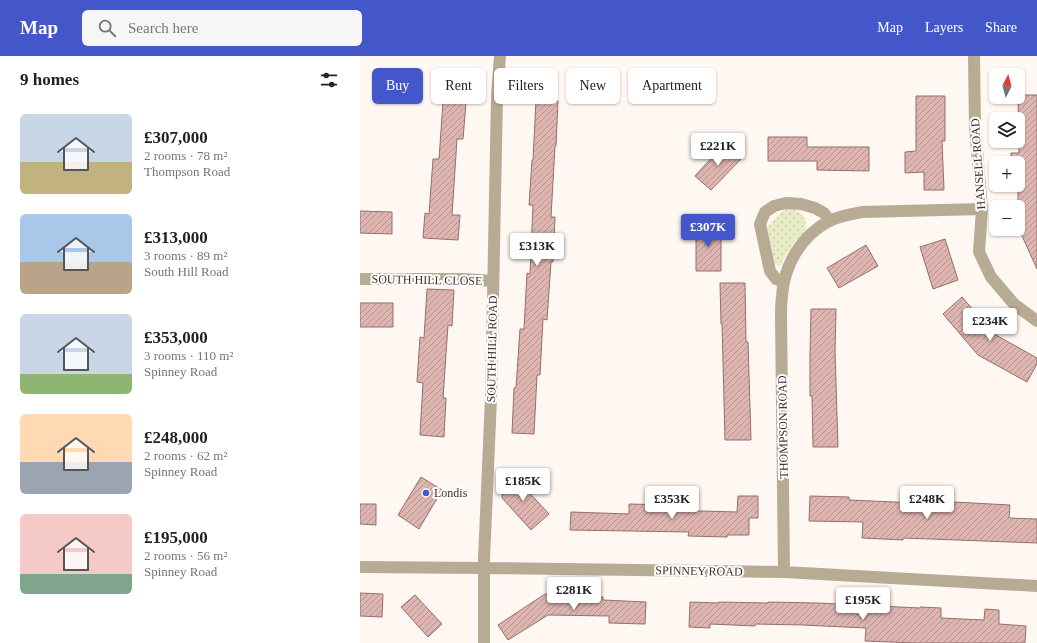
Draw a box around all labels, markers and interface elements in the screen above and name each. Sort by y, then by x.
search box [82,10,362,46]
text: Map [20,17,58,38]
icon: search [96,17,118,39]
text: Search here [128,20,198,36]
text: Map [877,20,903,35]
text: Layers [925,20,963,35]
text: Share [985,20,1017,35]
chip: Buy [372,68,423,104]
chip: Rent [431,68,486,104]
chip: Filters [494,68,558,104]
chip: New [566,68,620,104]
chip: Apartment [628,68,716,104]
north arrow [989,68,1025,104]
map controls [989,68,1025,236]
icon: filters [318,69,340,91]
text: 9 homes [20,70,79,89]
button: layers [989,112,1025,148]
street label: HANSELL ROAD [968,118,988,210]
text: £307,000 [144,128,208,147]
icon: home [52,130,100,178]
pin: £221K [690,133,746,167]
text: £221K [700,138,736,153]
text: 2 rooms · 78 m² [144,148,227,163]
button: + [989,156,1025,192]
text: Thompson Road [144,164,230,179]
button: − [989,200,1025,236]
pin: £307K [680,214,736,248]
text: £307K [690,219,726,234]
text: £313,000 [144,228,208,247]
icon: home [52,230,100,278]
pin: £313K [509,233,565,267]
text: £313K [519,238,555,253]
text: 3 rooms · 89 m² [144,248,227,263]
text: South Hill Road [144,264,229,279]
street label: SOUTH HILL CLOSE [371,272,483,288]
street label: SOUTH HILL ROAD [484,295,500,403]
pin: £234K [962,308,1018,342]
text: £234K [972,313,1008,328]
text: £353,000 [144,328,208,347]
icon: home [52,330,100,378]
text: 3 rooms · 110 m² [144,348,233,363]
text: Spinney Road [144,364,217,379]
street label: THOMPSON ROAD [775,375,791,479]
text: £248,000 [144,428,208,447]
icon: home [52,430,100,478]
text: 2 rooms · 62 m² [144,448,227,463]
text: Spinney Road [144,464,217,479]
pin: £185K [495,468,551,502]
text: £185K [505,473,541,488]
place label: Londis [434,486,468,500]
pin: £353K [644,486,700,520]
pin: £248K [899,486,955,520]
marker: Londis [421,488,431,498]
text: £353K [654,491,690,506]
text: £248K [909,491,945,506]
text: £195,000 [144,528,208,547]
icon: home [52,530,100,578]
text: 2 rooms · 56 m² [144,548,227,563]
street label: SPINNEY ROAD [655,563,743,579]
text: Spinney Road [144,564,217,579]
pin: £281K [546,577,602,611]
text: £281K [556,582,592,597]
pin: £195K [835,587,891,621]
text: £195K [845,592,881,607]

